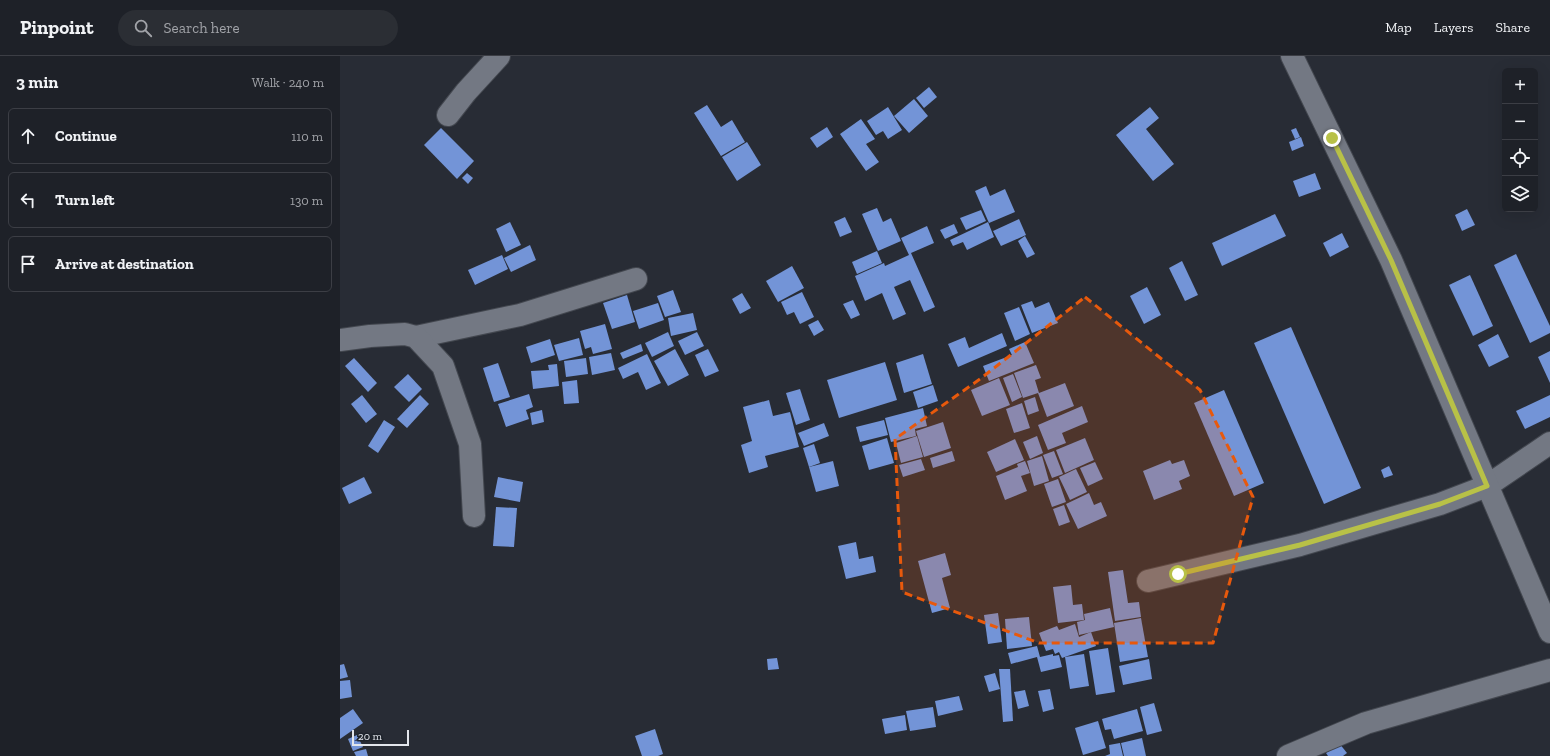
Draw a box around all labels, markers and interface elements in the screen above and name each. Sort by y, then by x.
search box [118,10,398,46]
text: Pinpoint [20,16,94,39]
icon: search [132,17,154,39]
text: Search here [164,19,240,37]
text: Map [1385,19,1412,36]
text: Layers [1434,19,1473,36]
text: Share [1495,19,1530,36]
map controls [1502,68,1538,212]
button: + [1502,68,1538,104]
text: 3 min [16,72,58,92]
text: Walk · 240 m [252,75,324,90]
button: − [1502,104,1538,140]
icon: ahead [17,125,39,147]
text: Continue [55,127,117,145]
text: 110 m [291,129,323,144]
route end [1323,129,1341,147]
button: locate [1502,140,1538,176]
button: layers [1502,176,1538,212]
icon: left [17,189,39,211]
text: Turn left [55,191,115,209]
text: 130 m [290,193,323,208]
icon: arrive [17,253,39,275]
text: Arrive at destination [55,255,194,273]
route start [1169,565,1187,583]
scale bar [352,728,409,747]
text: 20 m [358,730,382,743]

